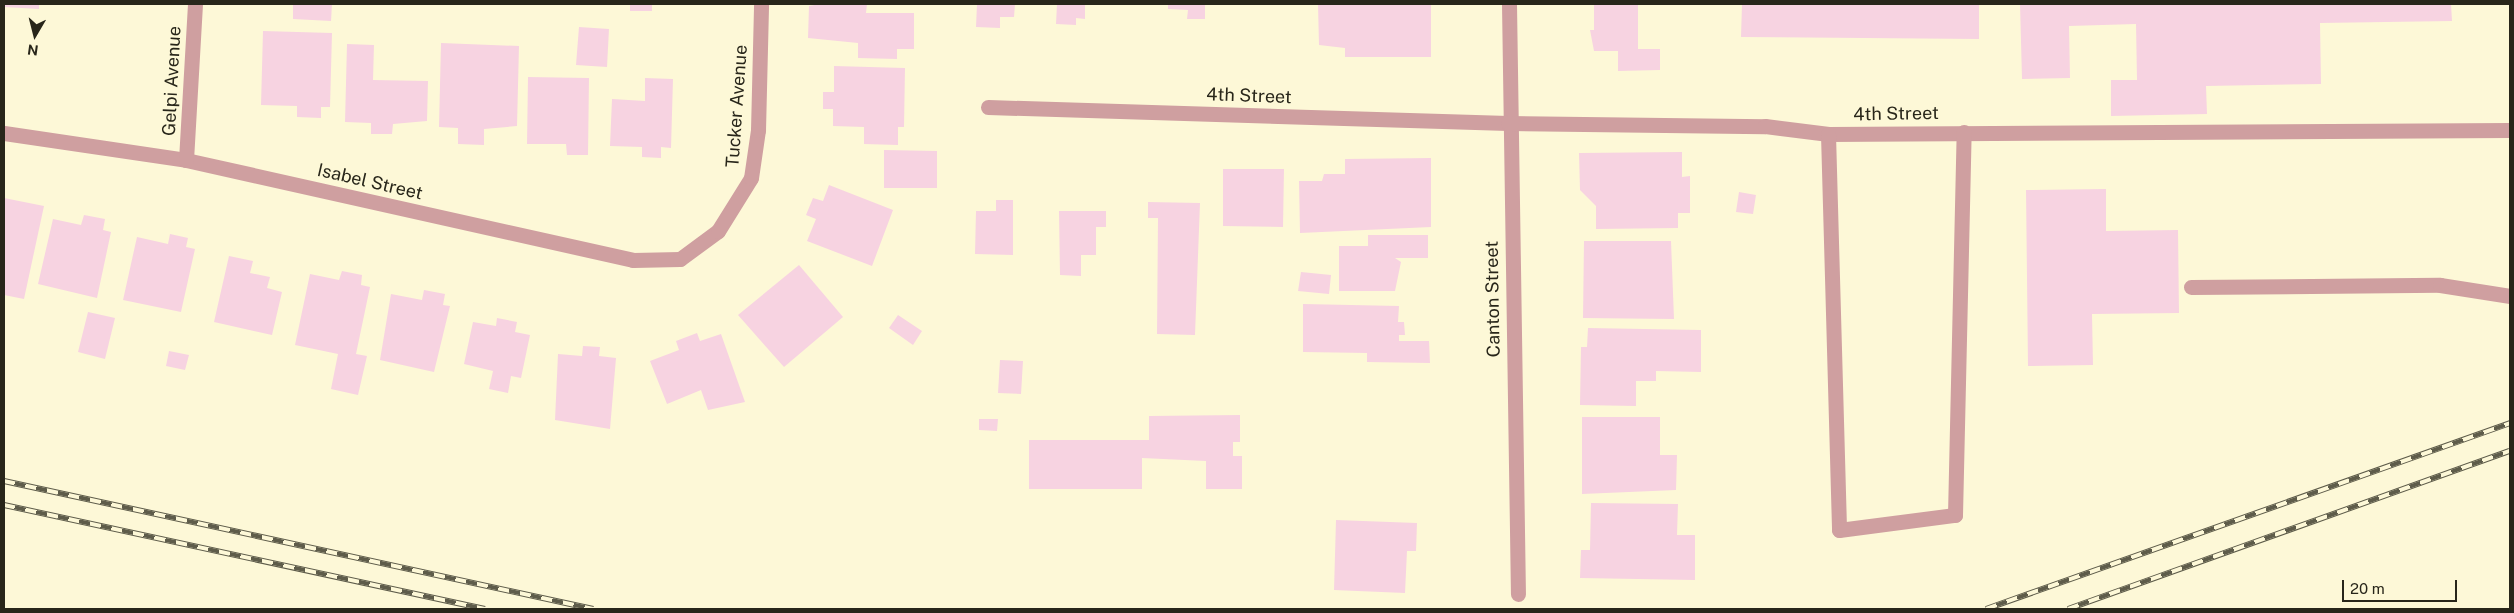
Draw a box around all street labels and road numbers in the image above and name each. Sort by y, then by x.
street label: Gelpi Avenue [158,25,186,137]
street label: Tucker Avenue [722,44,752,168]
street label: 4th Street [1206,84,1292,108]
street label: 4th Street [1853,102,1939,126]
street label: Isabel Street [315,159,425,205]
street label: Canton Street [1481,241,1505,357]

